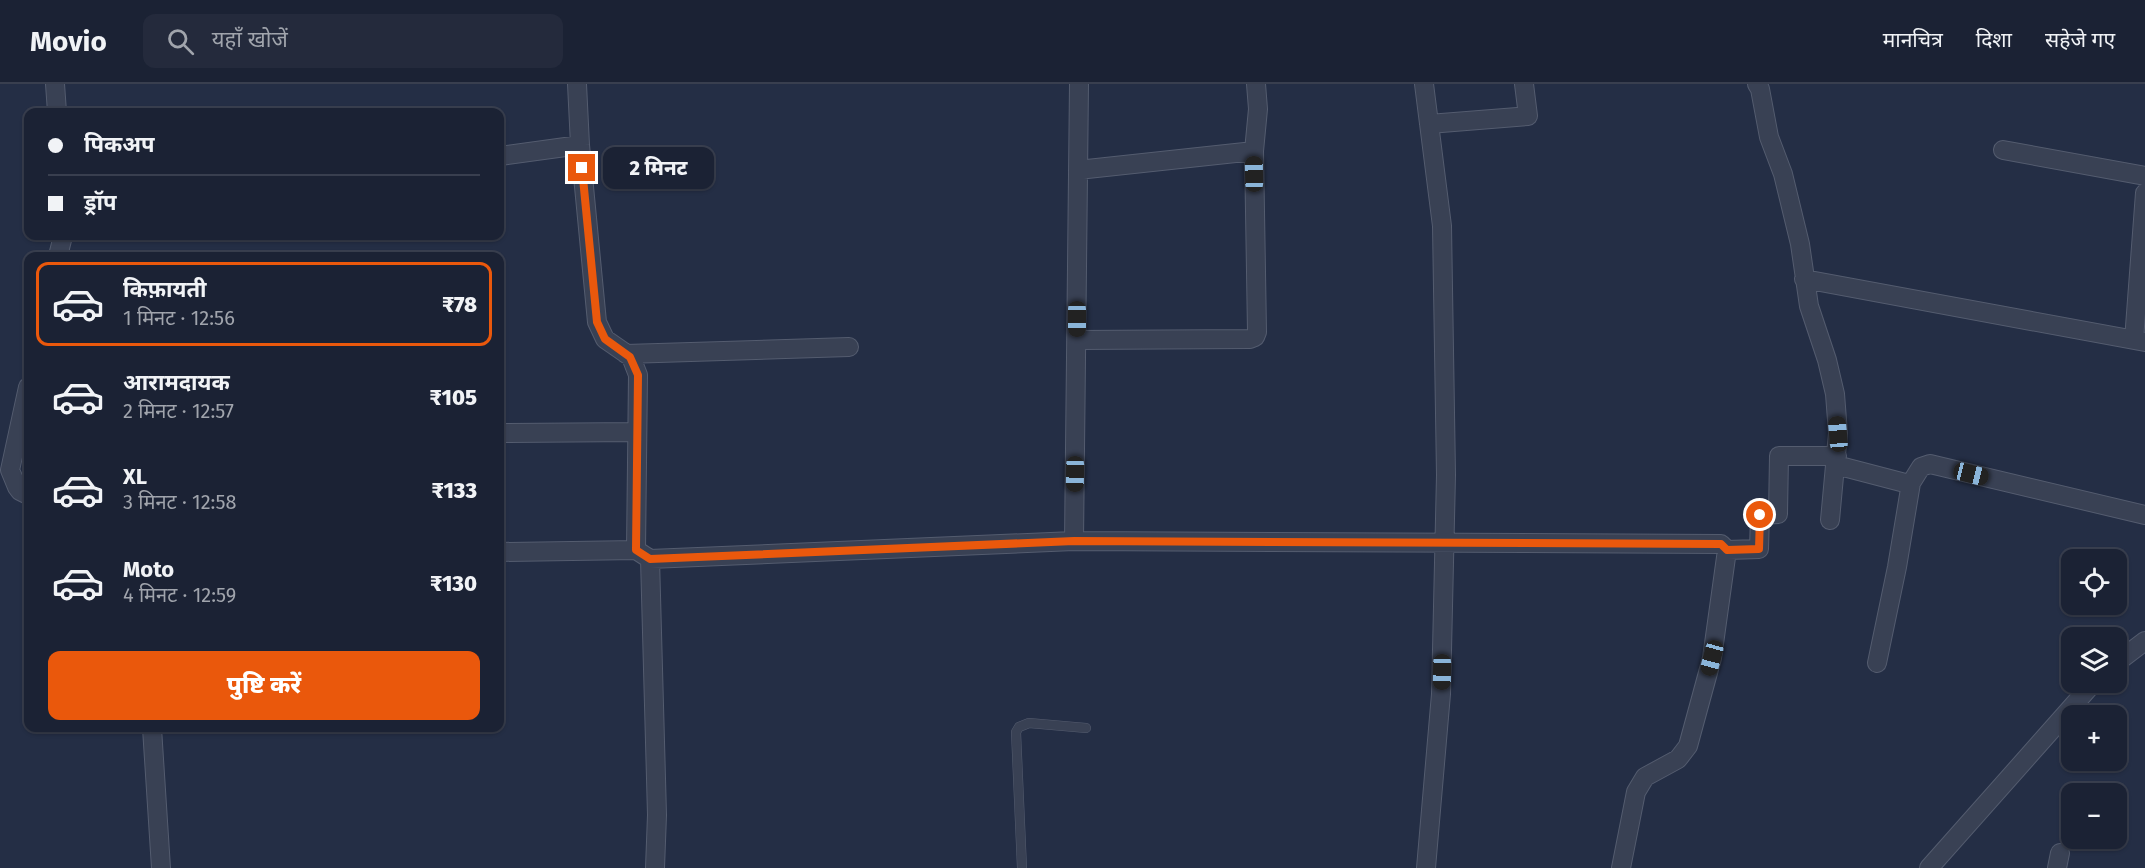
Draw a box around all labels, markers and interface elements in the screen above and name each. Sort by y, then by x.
search box [143,14,563,68]
text: Movio [30,25,107,58]
icon: search [164,25,197,58]
text: यहाँ खोजें [212,26,288,53]
text: मानचित्र [1883,27,1943,53]
text: दिशा [1976,27,2012,53]
text: सहेजे गए [2045,27,2115,53]
text: पिकअप [84,131,155,158]
callout: 2 मिनट [603,147,714,189]
route end [568,154,595,181]
text: 2 मिनट [629,156,688,180]
car [1245,156,1263,192]
text: ड्रॉप [84,189,117,216]
text: किफ़ायती [123,276,207,303]
icon: car [51,277,105,331]
text: ₹78 [442,291,477,318]
car [1068,301,1086,337]
text: 1 मिनट · 12:56 [123,306,235,330]
text: आरामदायक [123,369,230,396]
icon: car [51,370,105,424]
text: ₹105 [430,384,477,411]
text: 2 मिनट · 12:57 [123,399,234,423]
car [1827,415,1849,453]
car [1066,456,1084,492]
car [1951,461,1991,487]
icon: car [51,463,105,517]
text: XL [123,463,147,490]
text: ₹133 [431,477,477,504]
text: 3 मिनट · 12:58 [123,490,236,514]
route start [1746,501,1773,528]
map controls [2061,549,2127,849]
button: locate [2061,549,2127,615]
icon: car [51,556,105,610]
text: Moto [123,556,174,583]
text: ₹130 [430,570,477,597]
text: 4 मिनट · 12:59 [123,583,236,607]
button: layers [2061,627,2127,693]
car [1699,638,1725,678]
button: पुष्टि करें [48,651,480,720]
car [1433,654,1451,690]
button: + [2061,705,2127,771]
button: − [2061,783,2127,849]

